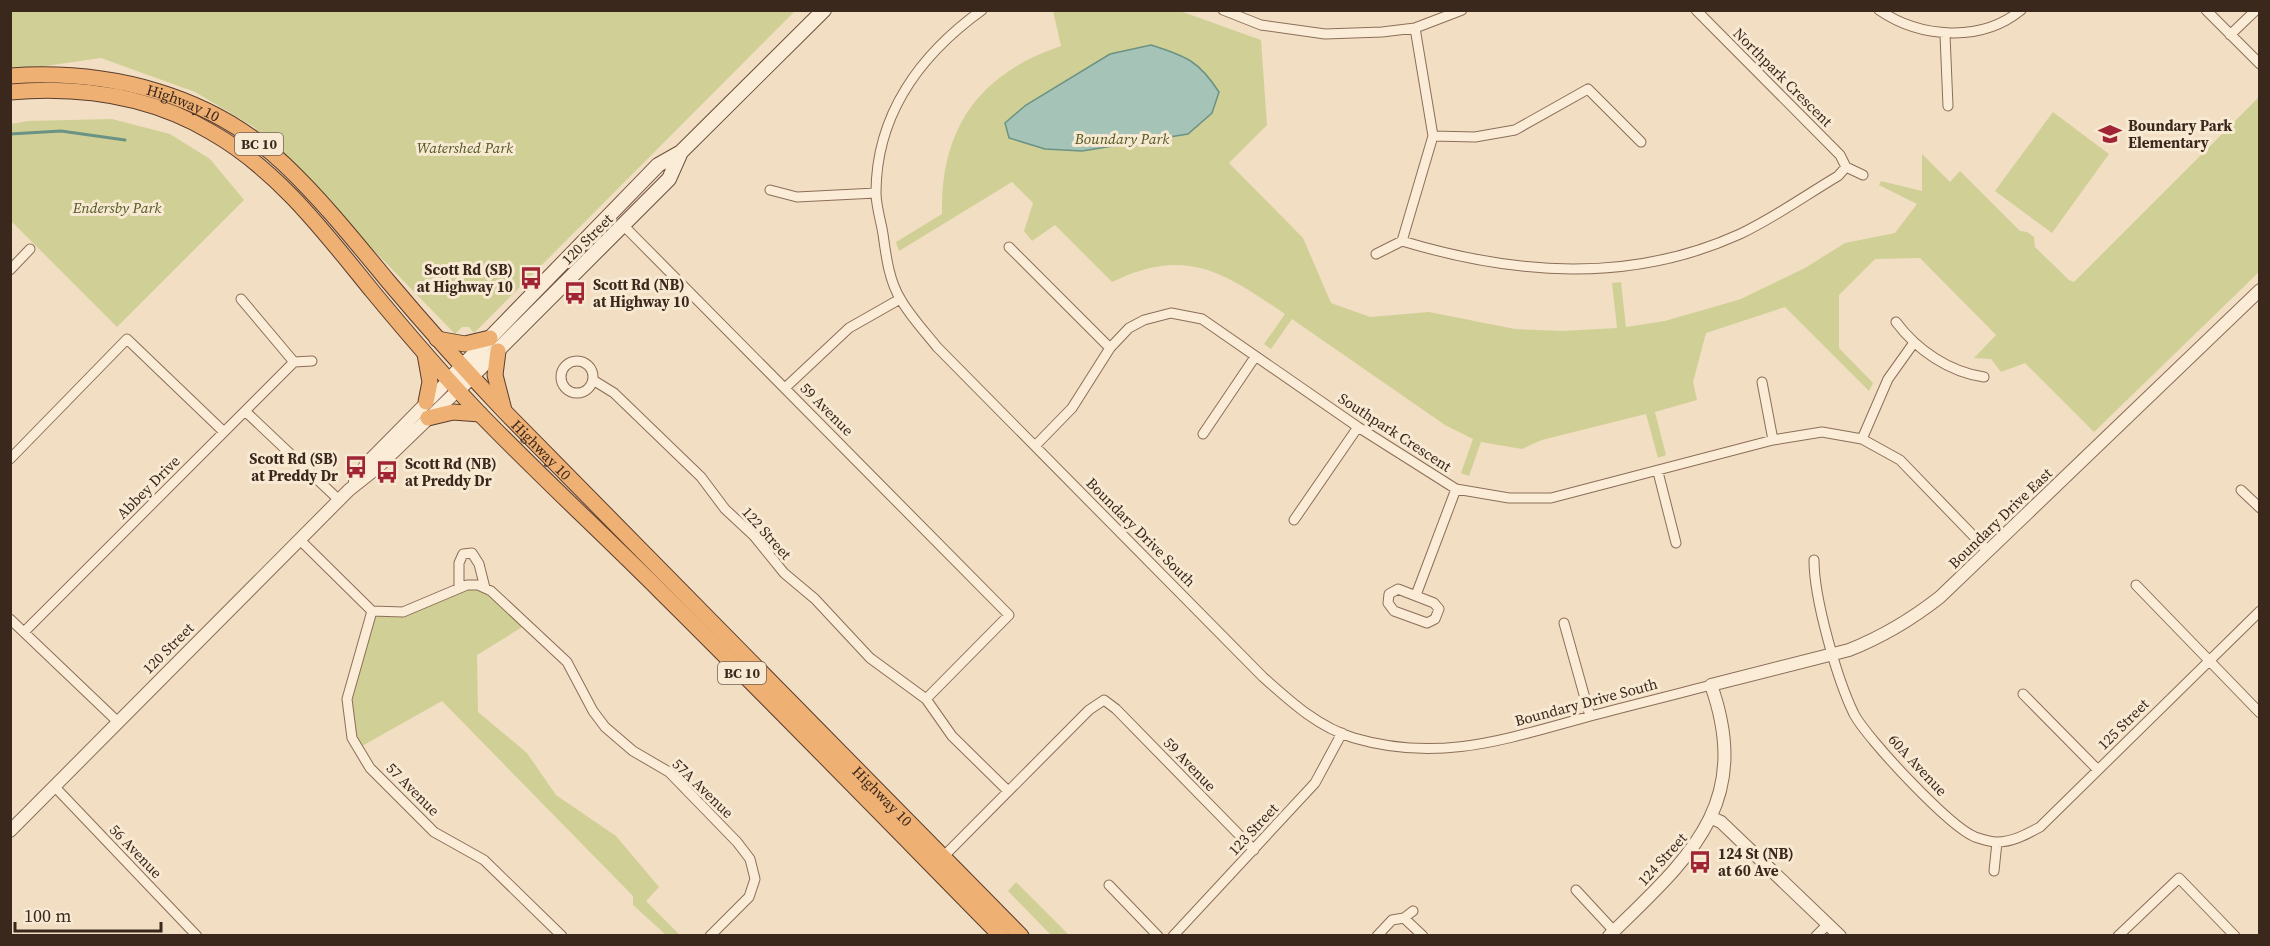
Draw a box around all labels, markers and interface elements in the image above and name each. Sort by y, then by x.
street label: Northpark Crescent [1729,23,1837,131]
street label: Highway 10 [144,78,224,126]
place label: Boundary Park Elementary [2128,115,2232,153]
school or university icon: Boundary Park Elementary [2097,121,2123,147]
park label: Boundary Park [1074,128,1170,149]
road number: BC 10 [235,133,283,155]
park label: Watershed Park [417,137,514,158]
park label: Endersby Park [72,197,162,218]
street label: 120 Street [557,209,617,269]
place label: Scott Rd (SB) at Highway 10 [417,259,513,297]
bus stop icon: Scott Rd (SB) at Highway 10 [518,265,544,291]
place label: Scott Rd (NB) at Highway 10 [593,274,689,312]
bus stop icon: Scott Rd (NB) at Highway 10 [562,280,588,306]
street label: 59 Avenue [796,378,859,441]
street label: Southpark Crescent [1334,388,1456,477]
street label: Highway 10 [507,414,576,484]
place label: Scott Rd (SB) at Preddy Dr [249,448,338,486]
street label: Abbey Drive [112,450,185,523]
place label: Scott Rd (NB) at Preddy Dr [405,453,497,491]
bus stop icon: Scott Rd (SB) at Preddy Dr [343,454,369,480]
bus stop icon: Scott Rd (NB) at Preddy Dr [374,459,400,485]
street label: Boundary Drive East [1944,463,2057,573]
street label: Boundary Drive South [1082,473,1200,591]
street label: 122 Street [738,502,797,564]
street label: 120 Street [138,618,198,678]
road number: BC 10 [718,662,766,684]
street label: Boundary Drive South [1512,673,1660,731]
street label: 125 Street [2093,694,2153,754]
street label: 60A Avenue [1884,729,1952,801]
street label: 59 Avenue [1159,732,1221,796]
street label: 57A Avenue [668,753,738,823]
street label: 57 Avenue [382,758,445,821]
street label: Highway 10 [848,761,917,831]
street label: 123 Street [1223,798,1283,860]
street label: 56 Avenue [105,819,167,883]
street label: 124 Street [1633,828,1692,890]
place label: 124 St (NB) at 60 Ave [1718,843,1794,881]
bus stop icon: 124 St (NB) at 60 Ave [1687,849,1713,875]
scale bar [15,895,160,933]
text: 100 m [24,903,71,928]

